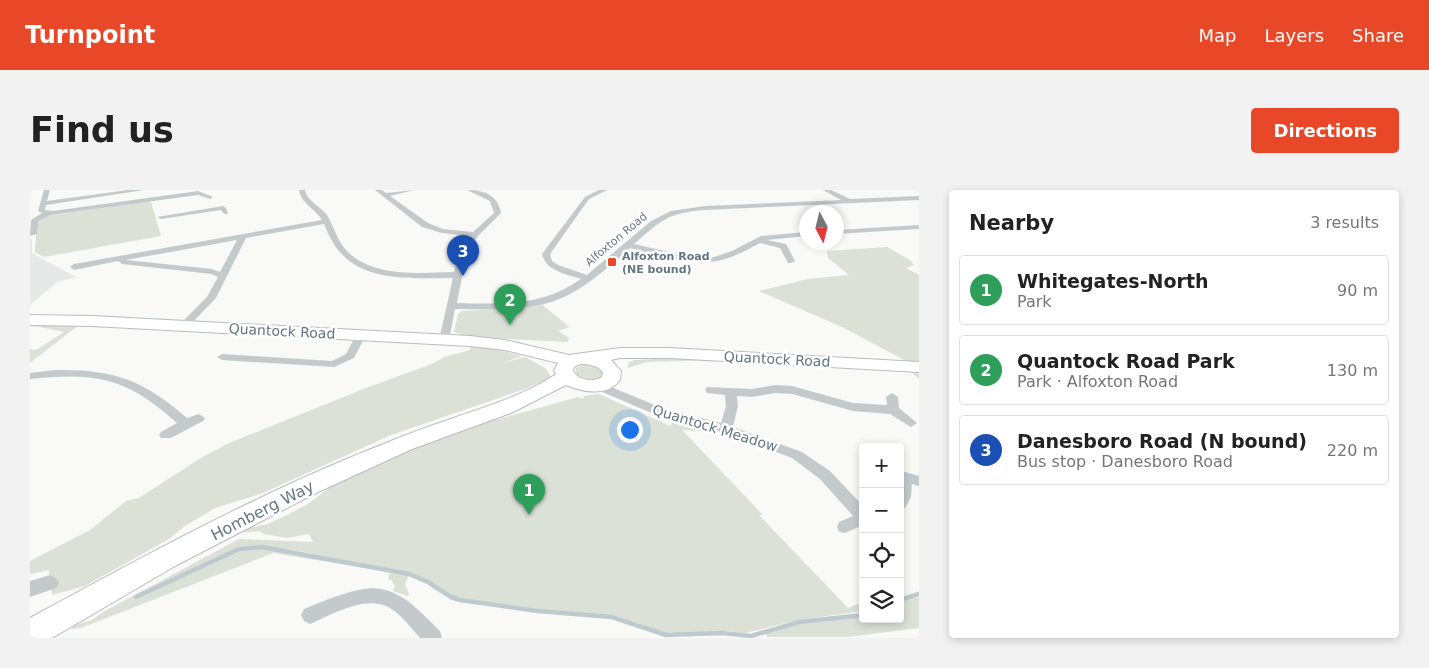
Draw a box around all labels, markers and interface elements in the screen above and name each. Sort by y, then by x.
text: Turnpoint [25,21,155,49]
text: Map [1198,25,1236,46]
text: Layers [1264,25,1324,46]
text: Share [1352,25,1404,46]
button: Directions [1251,108,1399,153]
text: Find us [30,110,174,150]
north arrow [799,205,844,250]
street label: Alfoxton Road [583,210,650,269]
text: Nearby [969,211,1054,235]
text: 3 results [1310,213,1379,232]
pin: 3 [447,235,479,276]
place label: Alfoxton Road (NE bound) [622,250,710,276]
marker: Alfoxton Road (NE bound) [606,256,618,268]
text: Whitegates-North [1017,270,1208,292]
text: 1 [980,281,992,300]
text: 90 m [1337,281,1378,300]
pin: 2 [494,284,526,325]
text: Park [1017,292,1052,311]
street label: Quantock Road [228,320,336,342]
street label: Quantock Road [723,348,831,370]
text: Quantock Road Park [1017,350,1235,372]
text: 2 [980,361,992,380]
text: 130 m [1327,361,1378,380]
text: Park · Alfoxton Road [1017,372,1178,391]
street label: Quantock Meadow [651,401,779,455]
your location [617,417,643,443]
text: Danesboro Road (N bound) [1017,430,1307,452]
text: 3 [980,441,992,460]
text: 220 m [1327,441,1378,460]
map controls [859,443,904,623]
button: + [859,443,904,488]
text: Bus stop · Danesboro Road [1017,452,1233,471]
pin: 1 [513,474,545,515]
street label: Homberg Way [208,476,317,545]
button: − [859,488,904,533]
button: locate [859,533,904,578]
button: layers [859,578,904,623]

